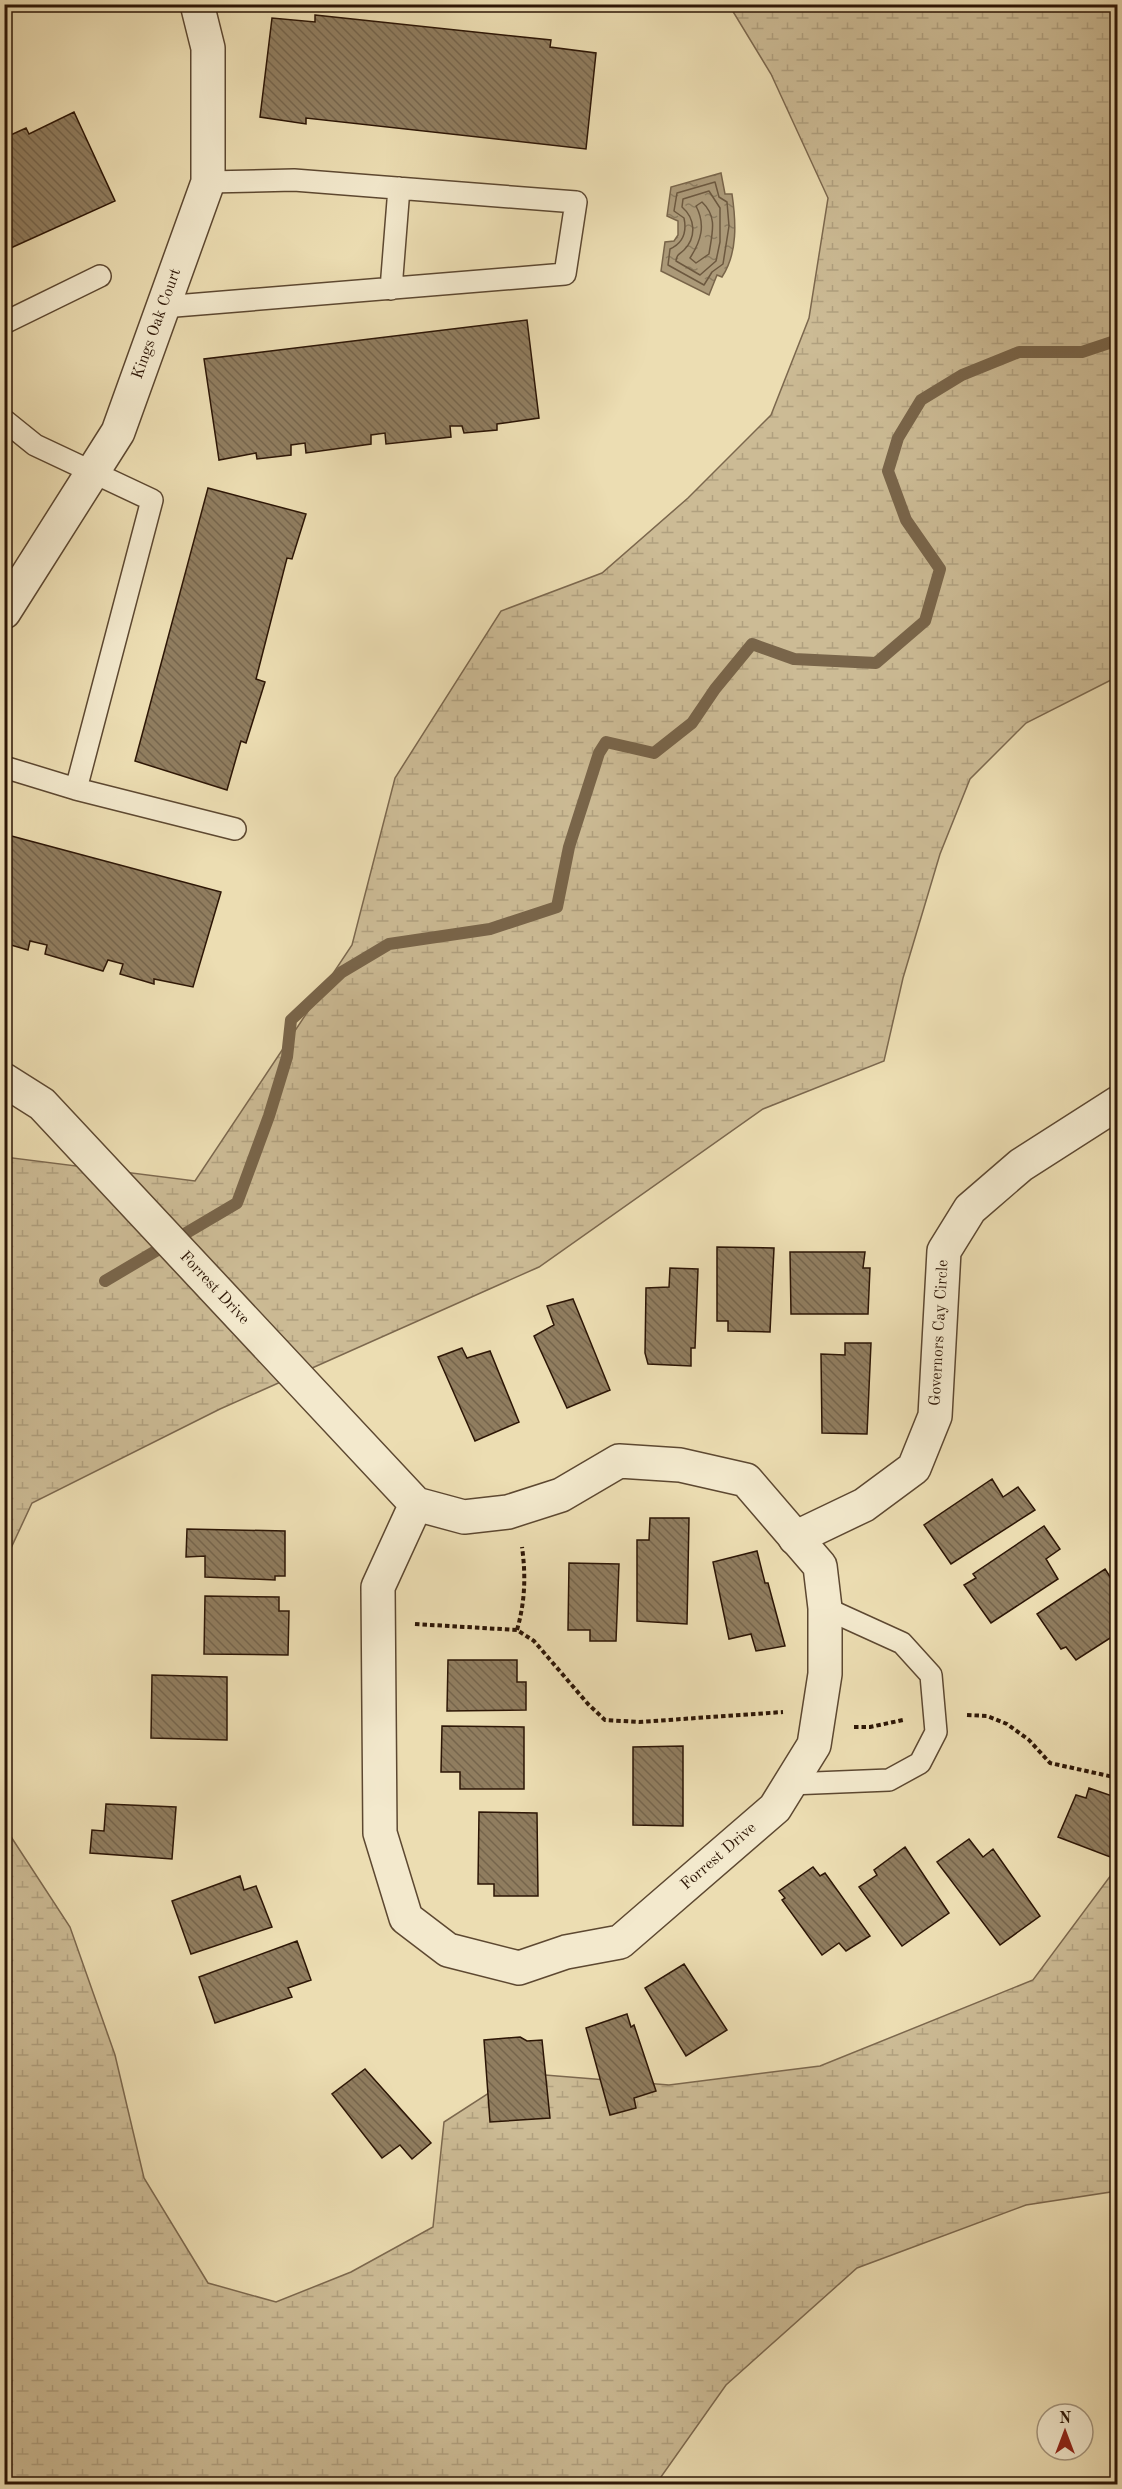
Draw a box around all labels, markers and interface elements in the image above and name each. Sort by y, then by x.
street label: Kings Oak Court [130,266,184,381]
street label: Forrest Drive [176,1248,252,1328]
street label: Governors Cay Circle [928,1259,952,1407]
street label: Forrest Drive [678,1820,759,1893]
north arrow [1035,2402,1095,2462]
text: N [1059,2411,1072,2427]

